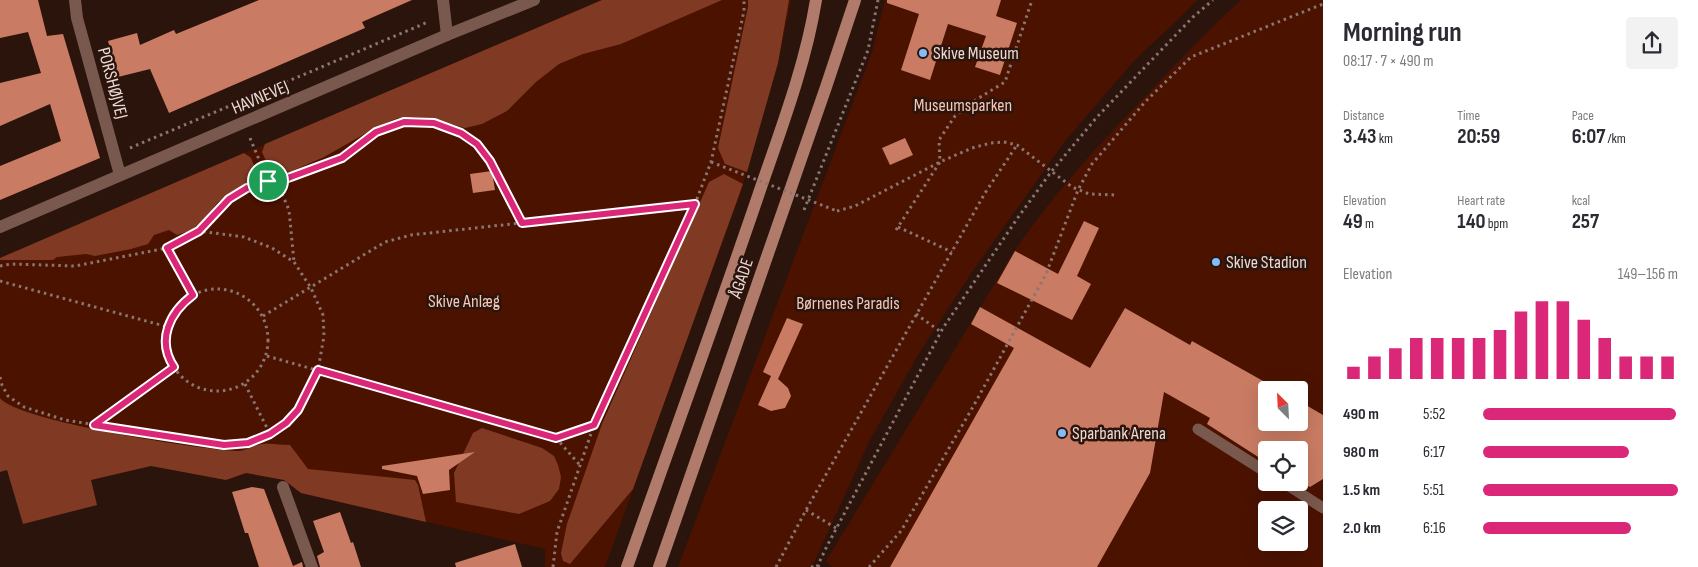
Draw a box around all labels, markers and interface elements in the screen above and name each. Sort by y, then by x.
text: Morning run [1343,16,1462,49]
button: share [1626,17,1678,69]
place label: Skive Museum [933,43,1019,64]
street label: PORSHØJVEJ [93,45,132,121]
marker: Skive Museum [917,47,929,59]
text: 08:17 · 7 × 490 m [1343,52,1433,71]
street label: HAVNEVEJ [228,76,292,119]
park label: Museumsparken [914,95,1012,116]
text: Distance [1343,107,1384,124]
text: Time [1457,107,1480,124]
text: Pace [1572,107,1594,124]
text: 3.43 [1343,124,1377,149]
text: 20:59 [1457,124,1500,149]
text: 6:07 [1572,124,1605,149]
text: km [1377,130,1393,147]
text: /km [1605,130,1626,147]
pin [247,160,289,202]
icon: arrive [254,167,282,195]
text: Elevation [1343,192,1386,209]
text: Heart rate [1457,192,1505,209]
text: kcal [1572,192,1590,209]
text: 49 [1343,209,1363,234]
text: 140 [1457,209,1486,234]
text: 257 [1572,209,1599,234]
text: m [1363,215,1374,232]
text: bpm [1486,215,1508,232]
place label: Skive Stadion [1226,252,1307,273]
street label: ÅGADE [725,256,758,302]
marker: Skive Stadion [1210,256,1222,268]
text: Elevation [1343,265,1392,284]
text: 149–156 m [1618,265,1678,284]
park label: Skive Anlæg [428,291,500,312]
park label: Børnenes Paradis [796,293,900,314]
north arrow [1258,381,1308,431]
map controls [1258,381,1308,551]
text: 490 m [1343,405,1379,424]
text: 5:52 [1423,405,1445,424]
place label: Sparbank Arena [1072,423,1166,444]
marker: Sparbank Arena [1056,427,1068,439]
button: locate [1258,441,1308,491]
text: 980 m [1343,443,1379,462]
text: 6:17 [1423,443,1445,462]
text: 1.5 km [1343,481,1380,500]
text: 5:51 [1423,481,1444,500]
button: layers [1258,501,1308,551]
text: 2.0 km [1343,519,1381,538]
text: 6:16 [1423,519,1446,538]

